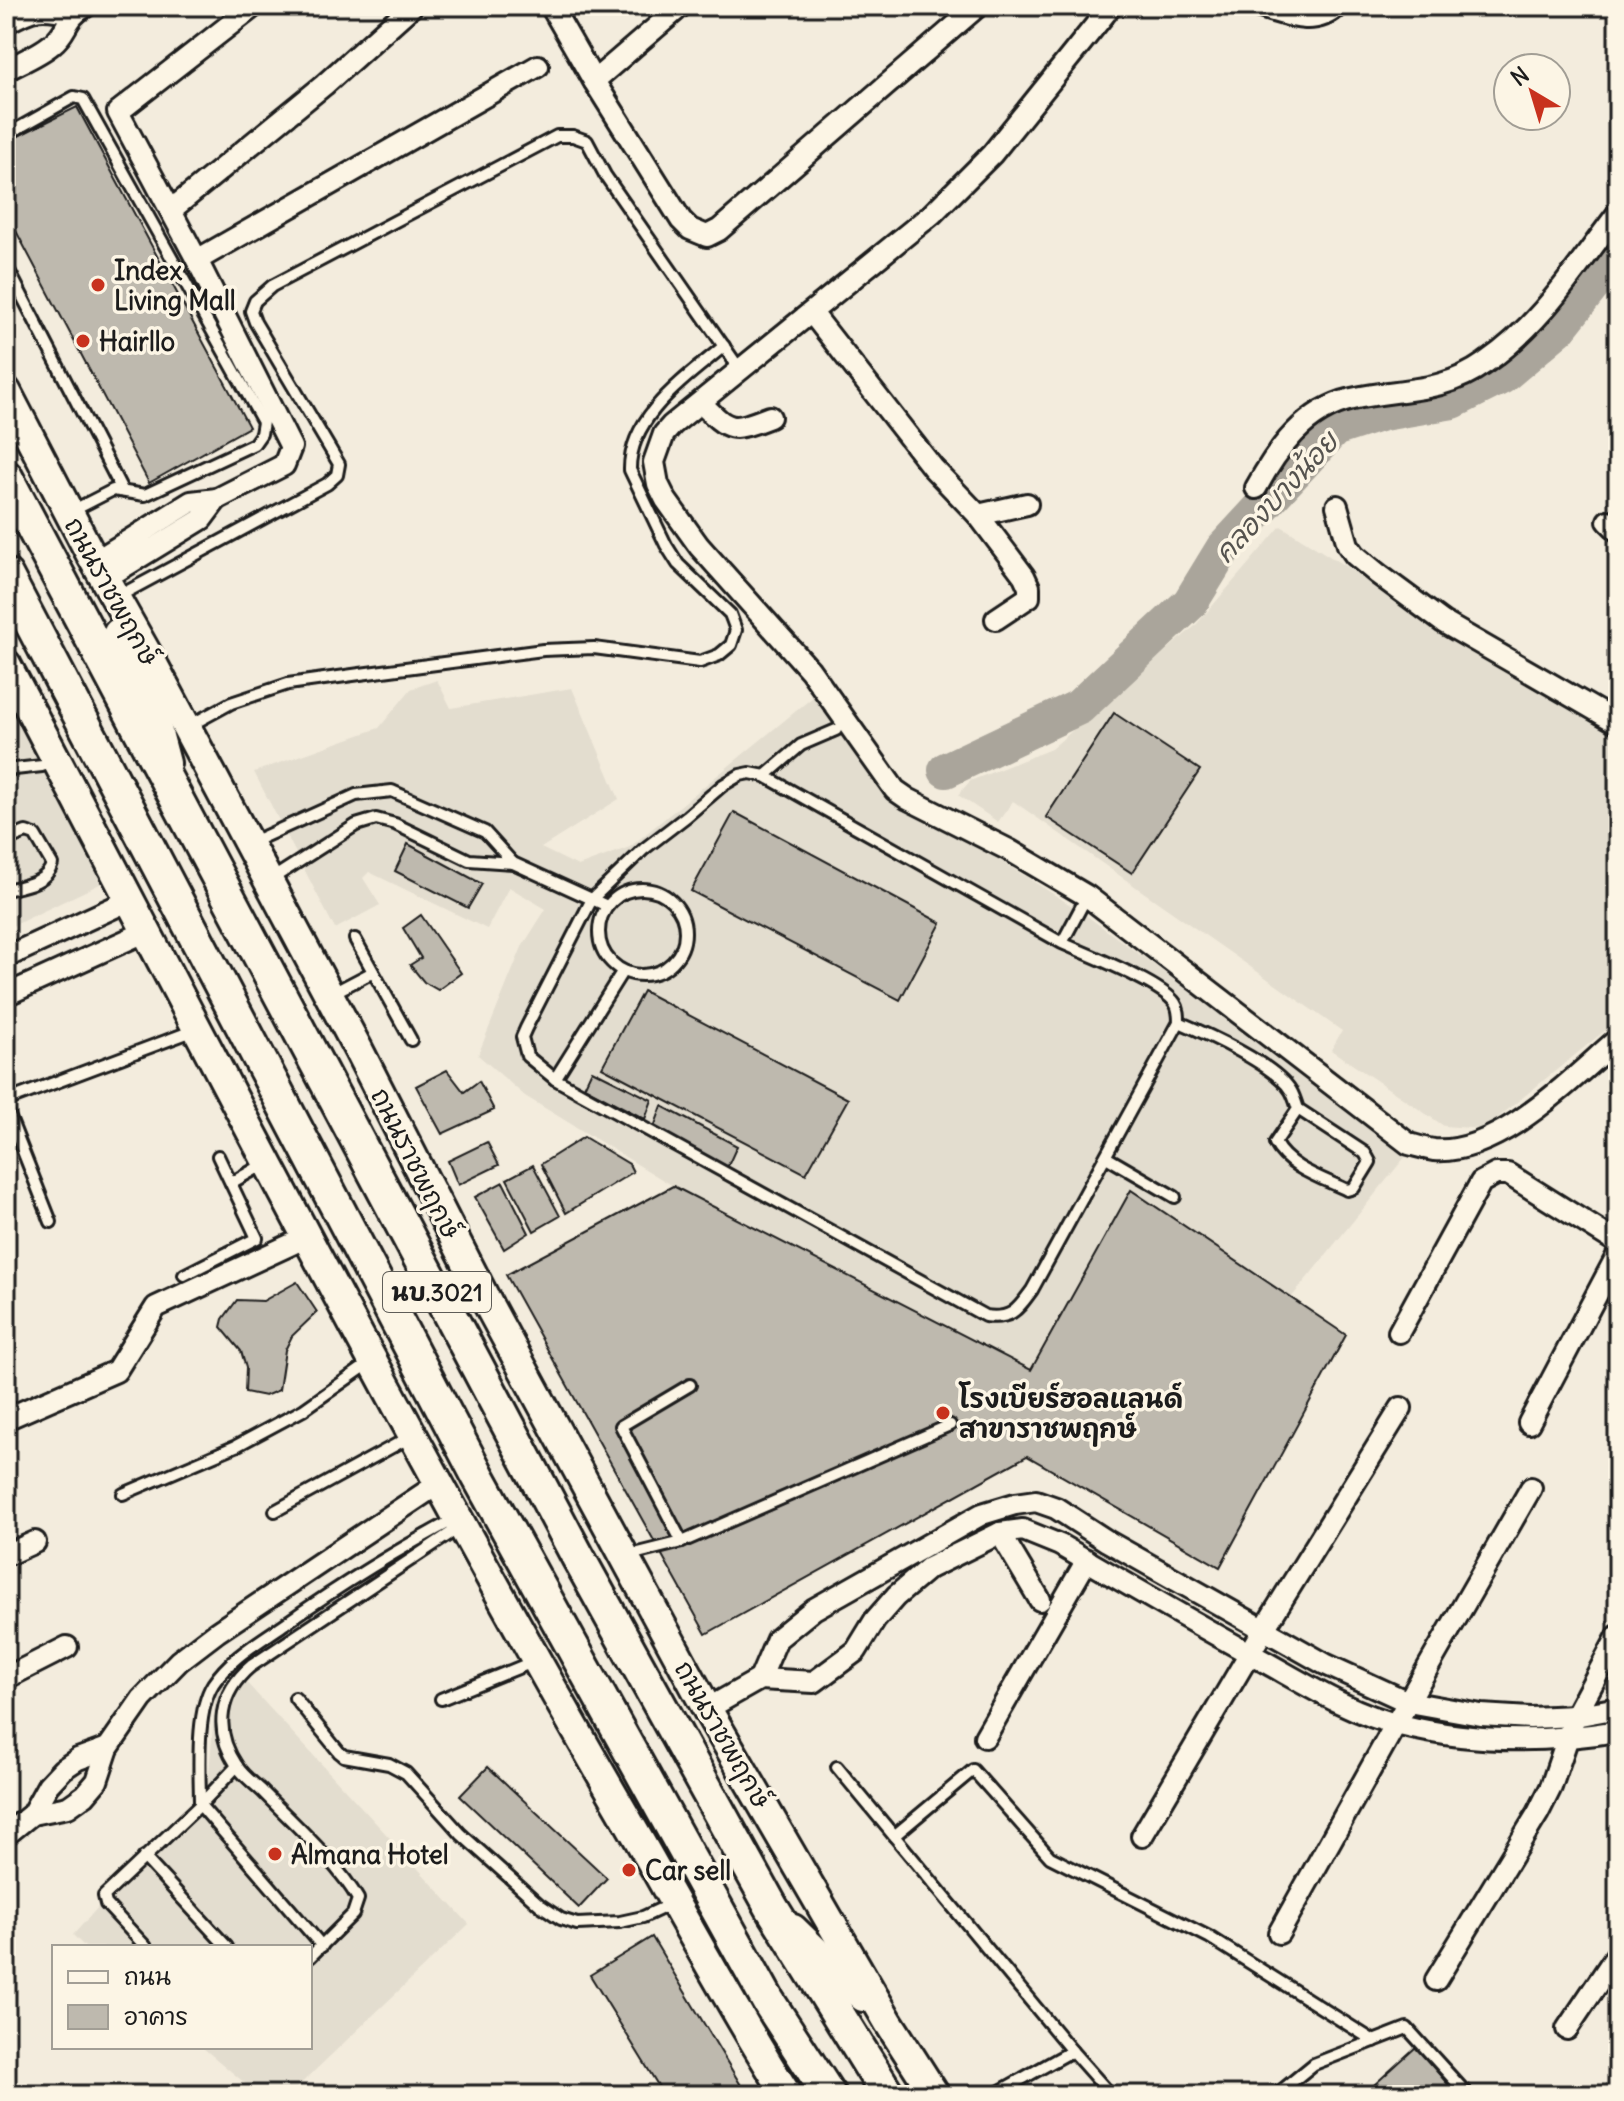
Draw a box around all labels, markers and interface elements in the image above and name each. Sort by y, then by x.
north arrow [1492,52,1572,132]
text: N [1505,61,1534,92]
place label: Index Living Mall [114,254,236,317]
marker: Index Living Mall [89,276,107,294]
place label: Hairllo [99,325,175,358]
marker: Hairllo [74,332,92,350]
water label: คลองบางน้อย [1206,422,1348,570]
street label: ถนนราชพฤกษ์ [57,511,167,672]
street label: ถนนราชพฤกษ์ [363,1082,468,1245]
road number: นบ.3021 [383,1272,491,1312]
place label: โรงเบียร์ฮอลแลนด์ สาขาราชพฤกษ์ [958,1381,1183,1447]
marker: โรงเบียร์ฮอลแลนด์ สาขาราชพฤกษ์ [934,1404,952,1422]
street label: ถนนราชพฤกษ์ [667,1655,779,1814]
place label: Almana Hotel [291,1838,449,1871]
marker: Almana Hotel [266,1845,284,1863]
place label: Car sell [645,1854,731,1887]
marker: Car sell [620,1861,638,1879]
legend [52,1945,312,2049]
text: ถนน [124,1961,171,1991]
text: อาคาร [124,2001,188,2031]

